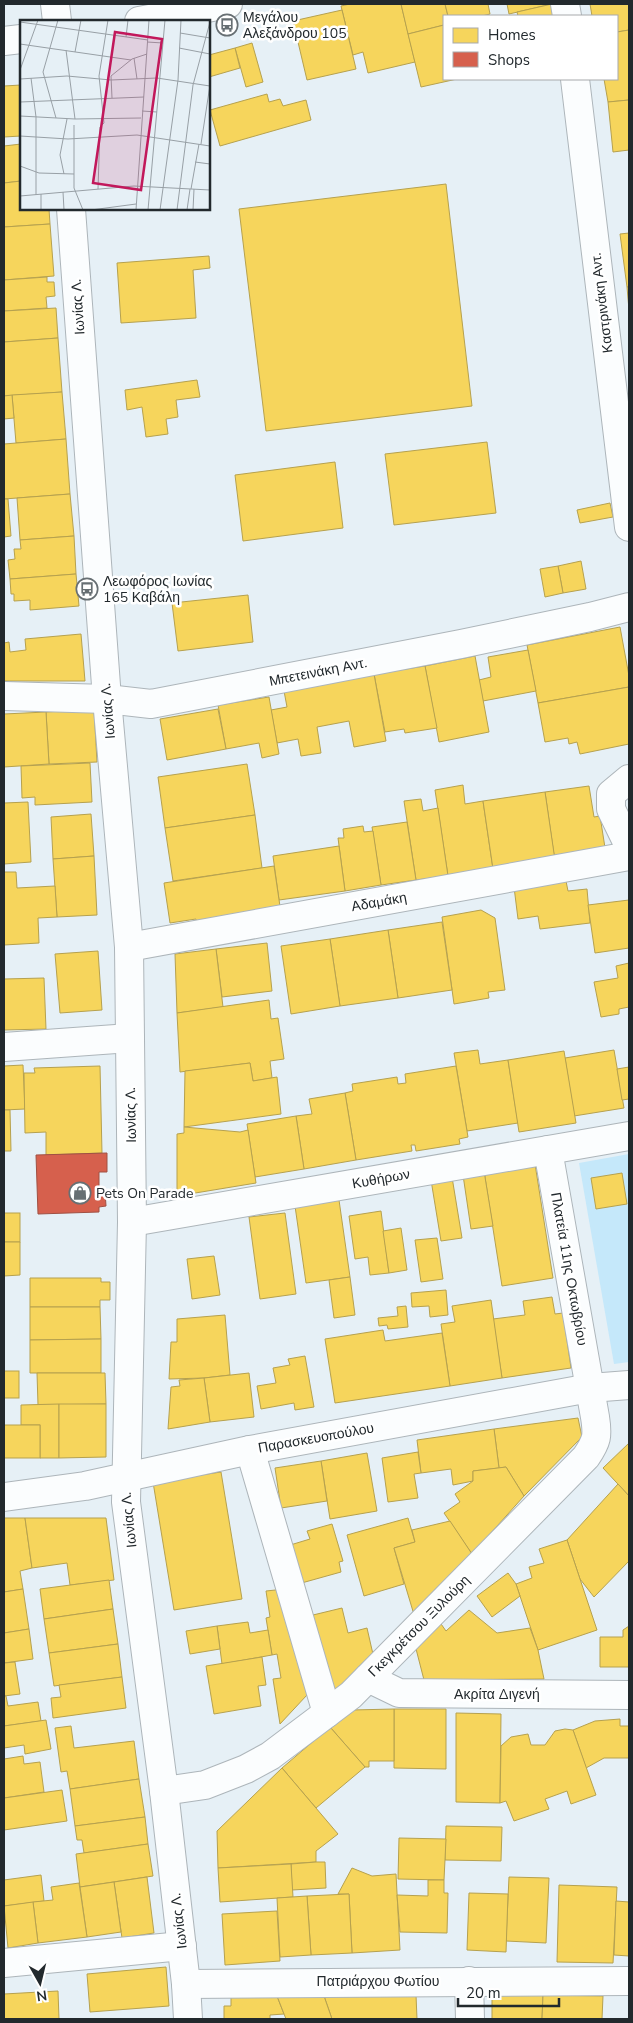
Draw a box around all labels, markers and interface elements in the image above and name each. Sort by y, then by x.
place label: Μεγάλου Αλεξάνδρου 105 [243,8,347,43]
bus stop icon: Μεγάλου Αλεξάνδρου 105 [215,13,239,37]
legend [443,15,618,80]
inset map [20,20,210,210]
text: Homes [488,25,536,45]
text: Shops [488,50,530,70]
street label: Καστρινάκη Αντ. [586,252,618,354]
street label: Ιωνίας Λ. [67,278,89,336]
place label: Λεωφόρος Ιωνίας 165 Καβάλη [103,572,213,607]
bus stop icon: Λεωφόρος Ιωνίας 165 Καβάλη [75,577,99,601]
street label: Μπετεινάκη Αντ. [267,653,369,691]
street label: Ιωνίας Λ. [96,682,120,740]
street label: Αδαμάκη [350,888,408,916]
street label: Ιωνίας Λ. [121,1087,141,1143]
street label: Κυθήρων [351,1165,411,1193]
shop icon: Pets On Parade [68,1181,92,1205]
place label: Pets On Parade [96,1184,193,1203]
street label: Πλατεία 11ης Οκτωβρίου [546,1191,592,1347]
street label: Παρασκευοπούλου [257,1418,375,1458]
street label: Ιωνίας Λ. [117,1491,141,1549]
street label: Γκεγκρέτσου Ξυλούρη [364,1571,474,1681]
street label: Ακρίτα Διγενή [454,1685,540,1704]
street label: Ιωνίας Λ. [166,1892,192,1950]
north arrow [15,1958,65,2008]
street label: Πατριάρχου Φωτίου [317,1972,439,1991]
scale bar [458,1976,559,2008]
text: 20 m [466,1983,501,2003]
text: N [35,1985,48,2006]

